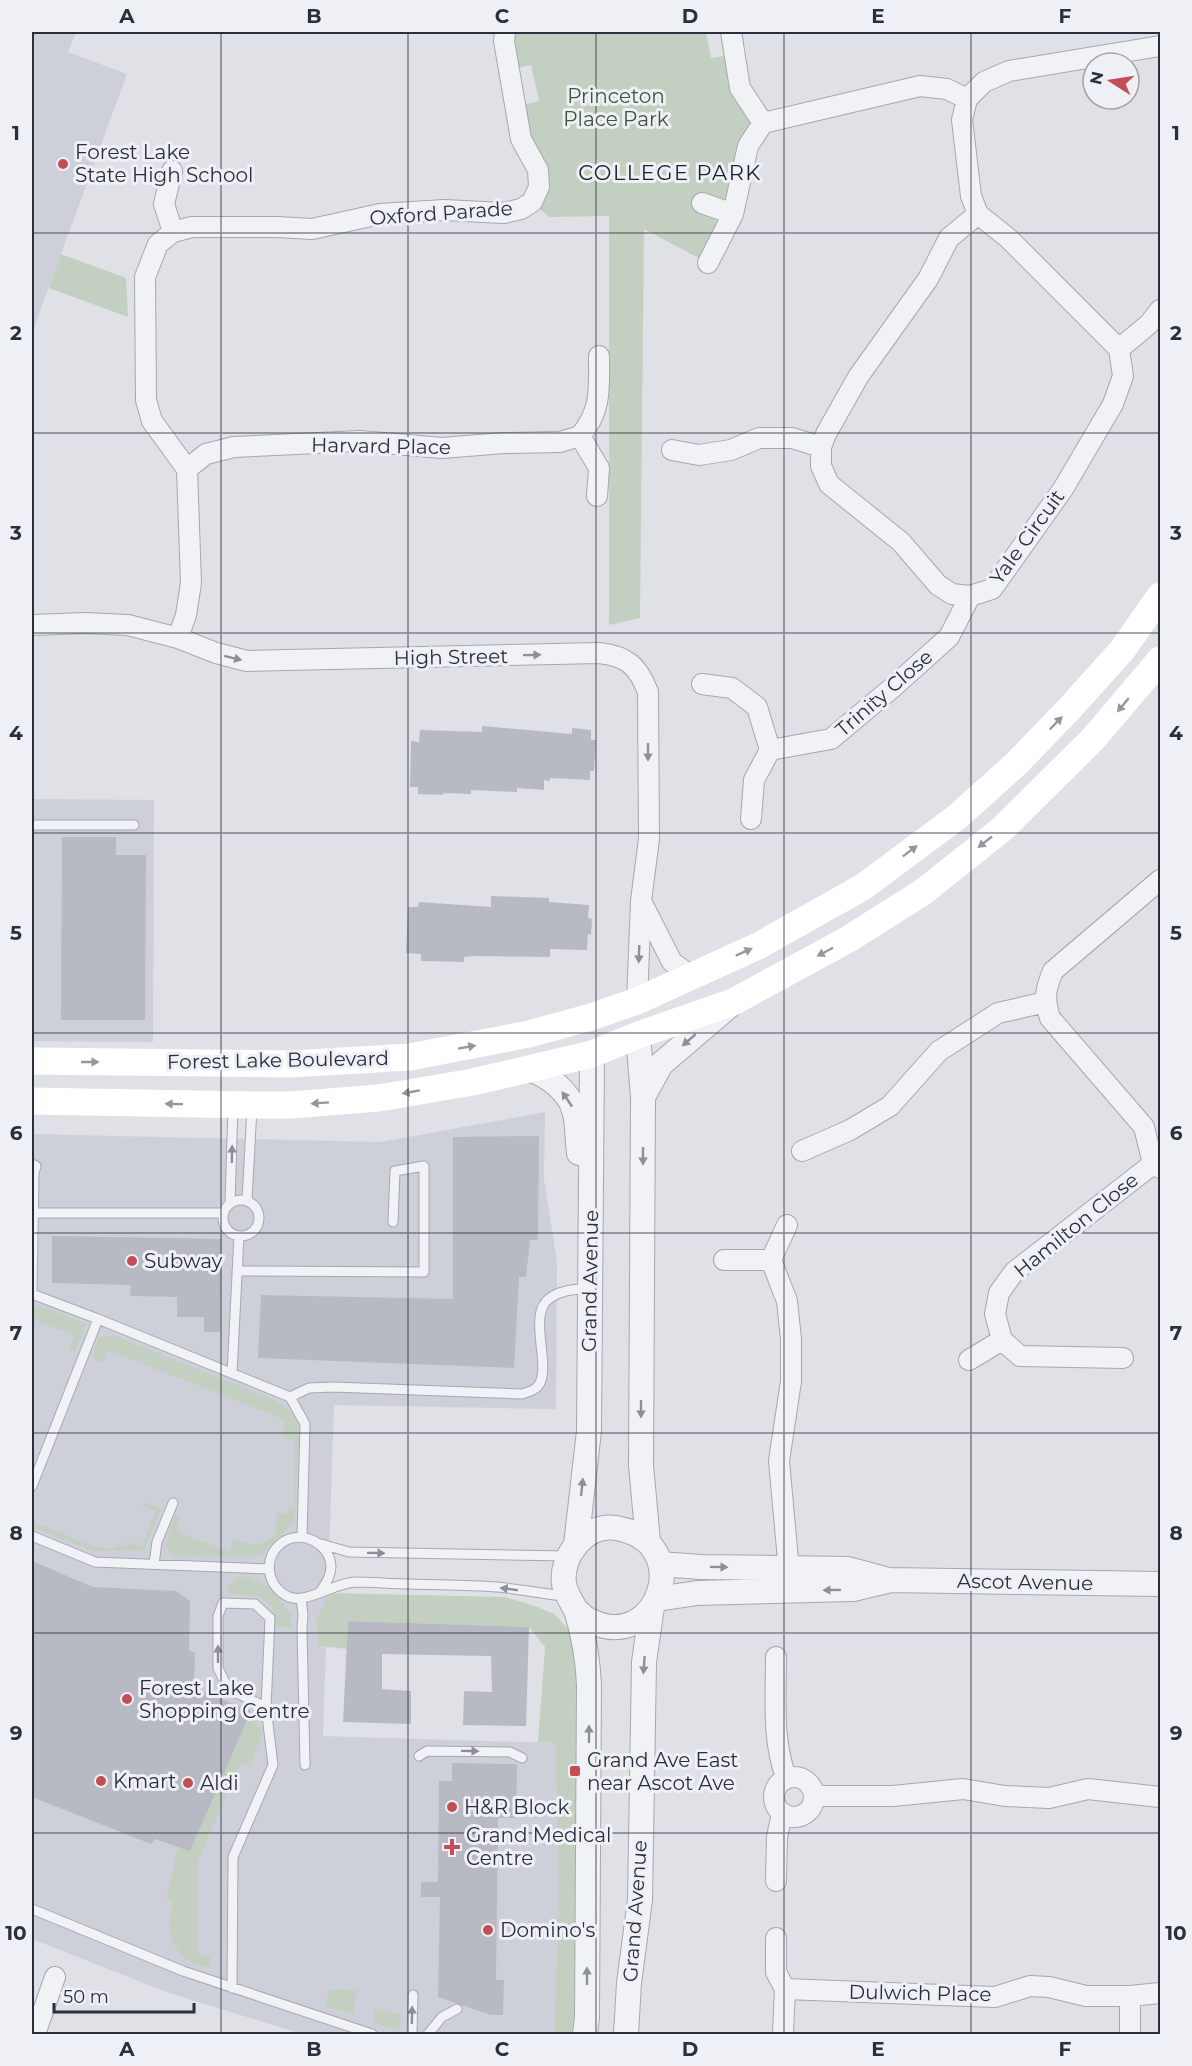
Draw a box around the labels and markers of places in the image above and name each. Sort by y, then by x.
place label: Forest Lake State High School [75,140,253,187]
marker: Forest Lake State High School [56,157,70,171]
place label: Subway [144,1249,223,1273]
marker: Subway [125,1254,139,1268]
place label: Forest Lake Shopping Centre [139,1676,310,1723]
marker: Forest Lake Shopping Centre [120,1692,134,1706]
place label: Grand Ave East near Ascot Ave [587,1748,738,1795]
marker: Grand Ave East near Ascot Ave [568,1764,582,1778]
place label: Kmart [113,1769,176,1793]
place label: Aldi [200,1771,239,1795]
marker: Kmart [94,1774,108,1788]
marker: Aldi [181,1776,195,1790]
place label: H&R Block [464,1795,569,1819]
marker: H&R Block [445,1800,459,1814]
place label: Grand Medical Centre [466,1823,611,1870]
marker: Grand Medical Centre [443,1838,461,1856]
place label: Domino's [500,1918,595,1942]
marker: Domino's [481,1923,495,1937]

